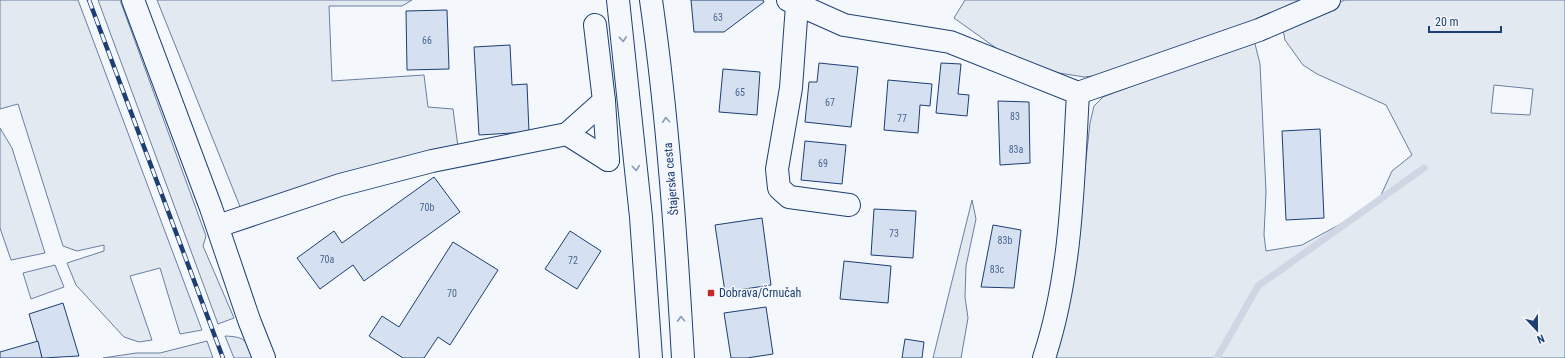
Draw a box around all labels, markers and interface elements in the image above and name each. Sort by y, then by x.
scale bar [1429,8,1501,34]
house number: 63 [713,12,723,23]
text: 20 m [1435,15,1459,29]
house number: 66 [422,35,432,46]
one-way arrow [619,36,628,42]
house number: 65 [735,87,745,98]
house number: 67 [825,97,835,108]
house number: 83 [1010,111,1020,122]
house number: 77 [897,113,907,124]
one-way arrow [661,117,670,123]
street label: Štajerska cesta [660,142,681,216]
house number: 83a [1009,144,1024,155]
house number: 69 [818,158,828,169]
one-way arrow [632,165,641,171]
house number: 70b [420,202,434,213]
house number: 73 [889,228,899,239]
house number: 83b [998,235,1012,246]
house number: 70a [320,254,335,265]
house number: 72 [568,255,578,266]
house number: 83c [990,264,1005,275]
place label: Dobrava/Črnučah [719,285,801,300]
house number: 70 [447,288,457,299]
marker: Dobrava/Črnučah [706,288,716,298]
north arrow [1517,310,1557,350]
one-way arrow [676,316,685,322]
text: N [1535,332,1546,346]

